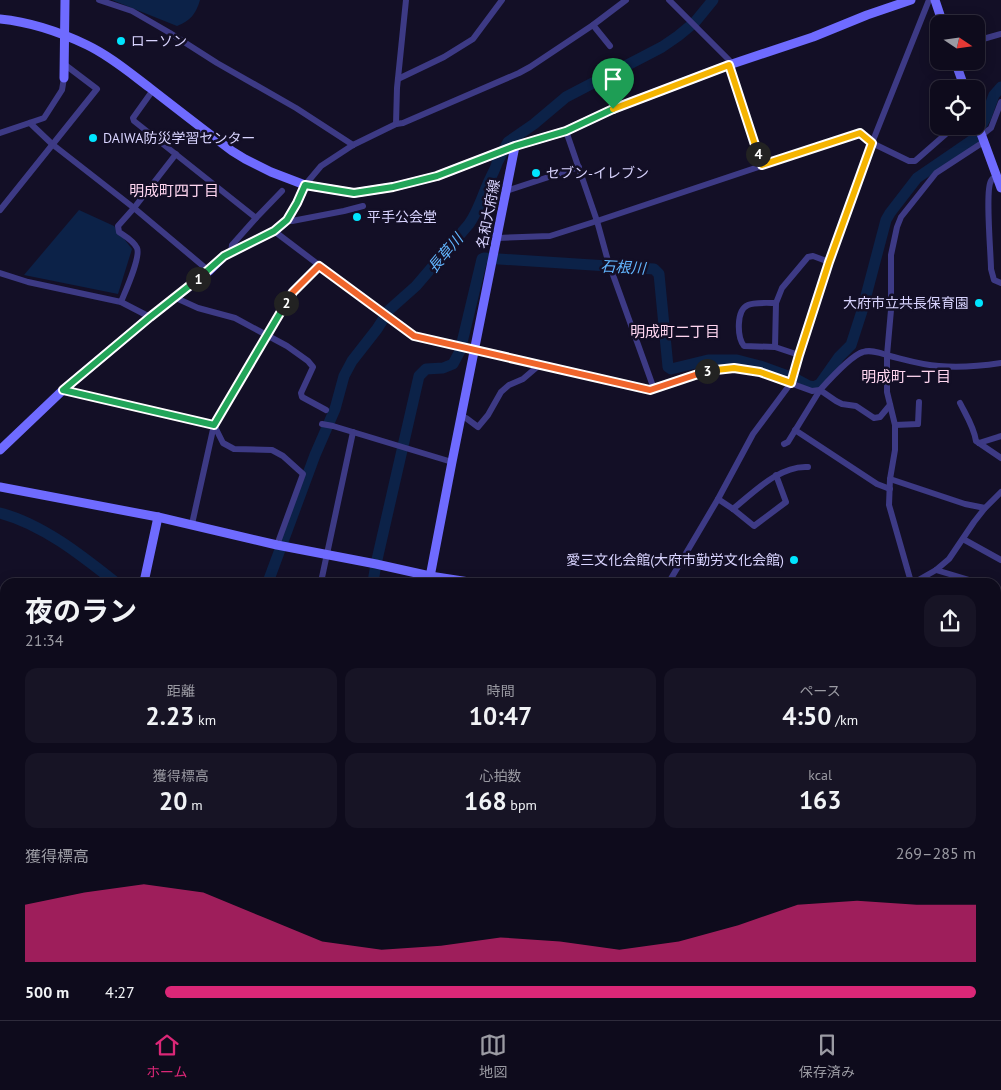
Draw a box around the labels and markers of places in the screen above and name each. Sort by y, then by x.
place label: ローソン [131,32,187,50]
marker: ローソン [115,35,127,47]
pin [592,58,634,109]
place label: DAIWA防災学習センター [103,129,255,147]
marker: DAIWA防災学習センター [87,132,99,144]
pin: 4 [746,142,770,166]
place label: セブン-イレブン [546,164,649,182]
marker: セブン-イレブン [530,167,542,179]
place label: 平手公会堂 [367,208,437,226]
marker: 平手公会堂 [351,211,363,223]
pin: 1 [186,266,210,292]
pin: 2 [274,290,298,316]
place label: 大府市立共長保育園 [843,294,969,312]
marker: 大府市立共長保育園 [973,297,985,309]
pin: 3 [694,358,720,384]
place label: 愛三文化会館(大府市勤労文化会館) [566,551,784,569]
marker: 愛三文化会館(大府市勤労文化会館) [788,554,800,566]

